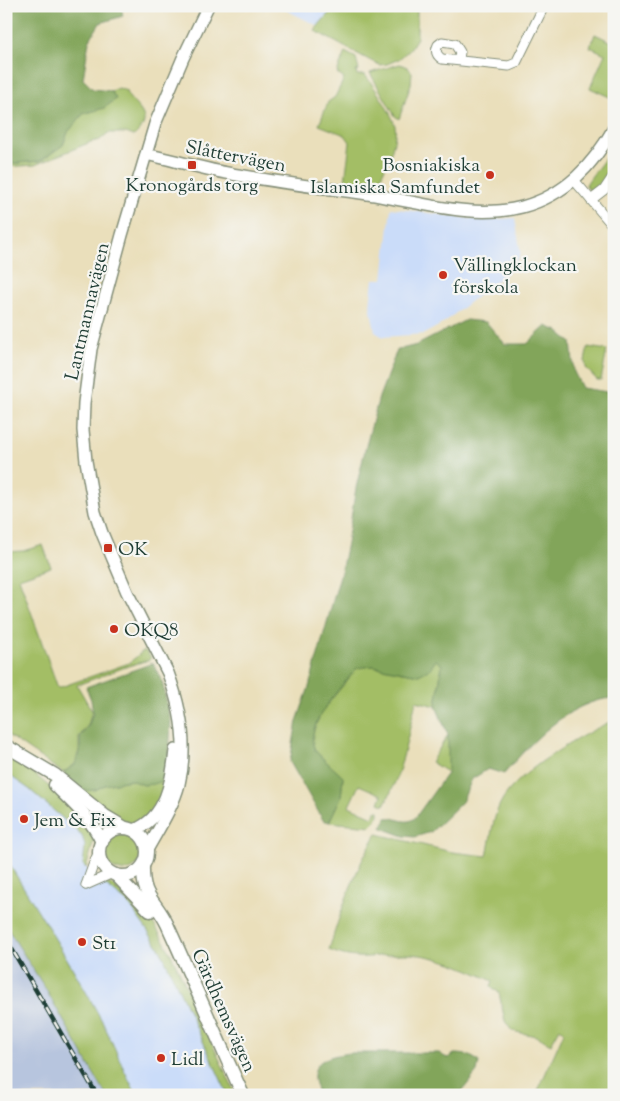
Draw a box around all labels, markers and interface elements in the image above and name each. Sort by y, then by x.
street label: Slåttervägen [183,134,288,180]
place label: Bosniakiska Islamiska Samfundet [310,153,480,202]
marker: Kronogårds torg [186,159,198,171]
marker: Bosniakiska Islamiska Samfundet [484,169,496,181]
place label: Kronogårds torg [126,173,258,200]
street label: Lantmannavägen [59,240,117,383]
place label: Vällingklockan förskola [453,253,577,302]
marker: Vällingklockan förskola [437,269,449,281]
place label: OK [118,537,148,564]
marker: OK [102,542,114,554]
place label: OKQ8 [124,618,179,645]
marker: OKQ8 [108,623,120,635]
place label: Jem & Fix [33,808,116,835]
marker: Jem & Fix [18,813,30,825]
place label: St1 [92,931,117,958]
marker: St1 [76,936,88,948]
street label: Gärdhemsvägen [183,945,262,1077]
place label: Lidl [171,1047,204,1074]
marker: Lidl [155,1052,167,1064]

